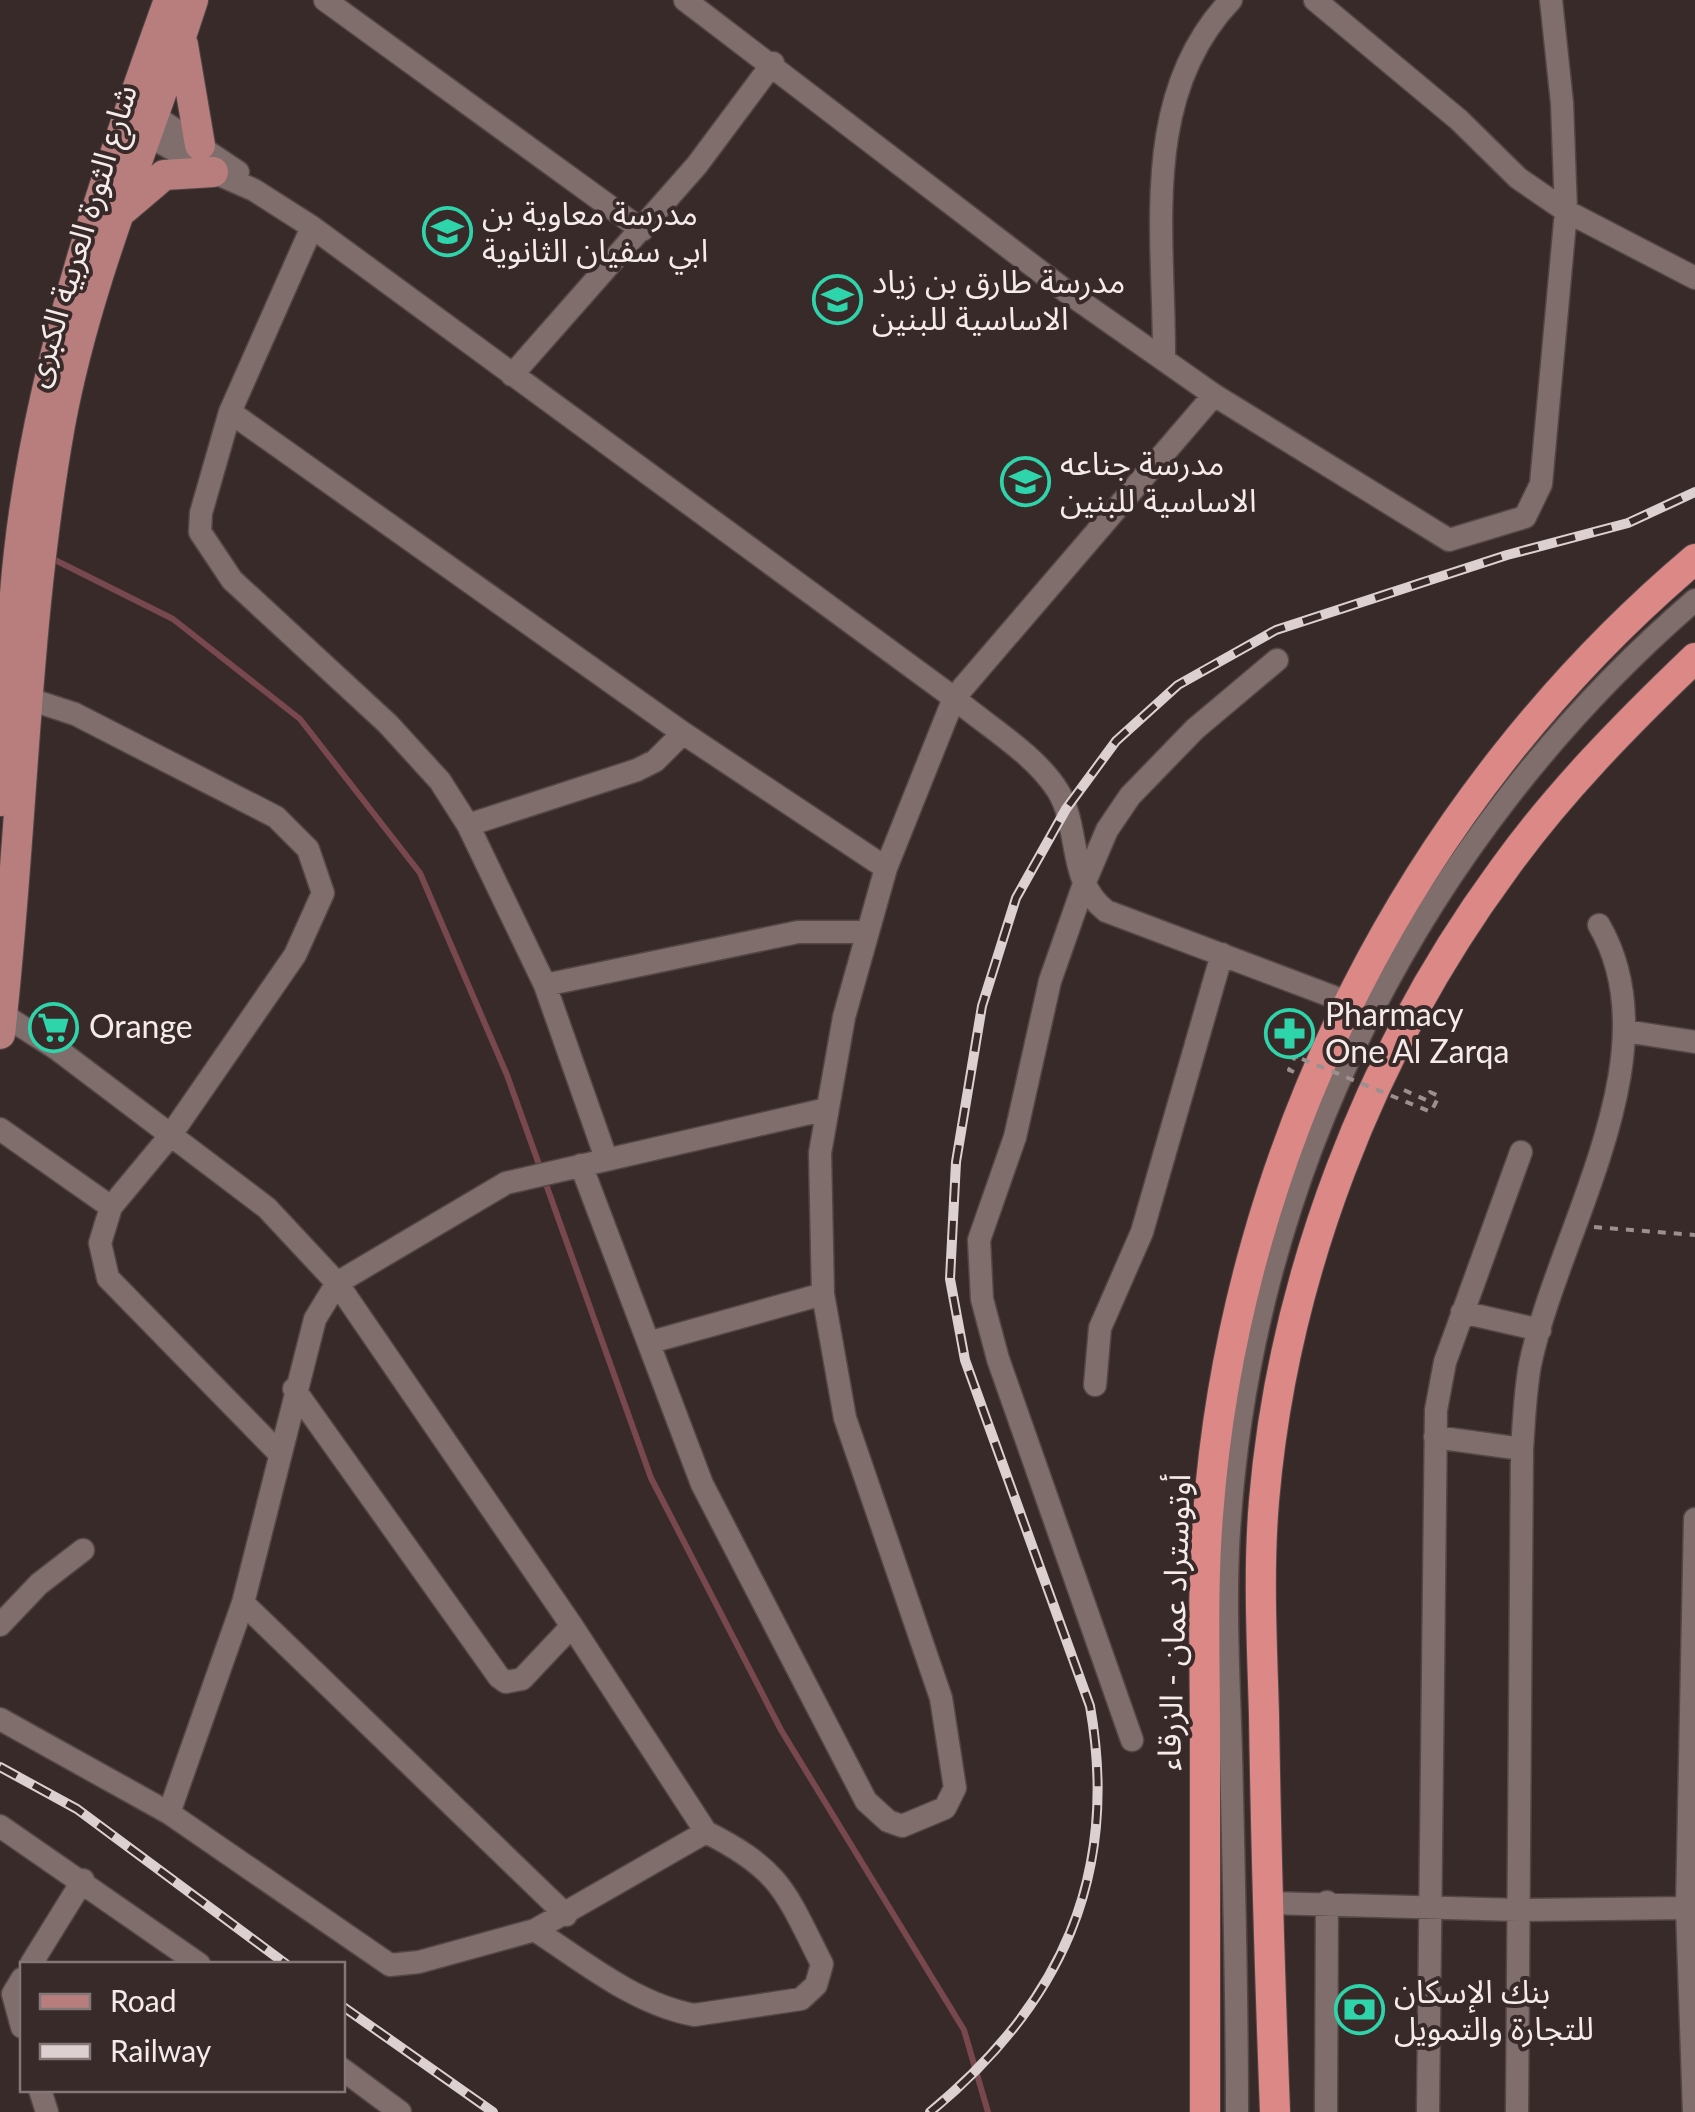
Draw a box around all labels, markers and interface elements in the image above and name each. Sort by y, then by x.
street label: شارع الثورة العربية الكبرى [15,80,150,393]
place label: مدرسة معاوية بن ابي سفيان الثانوية [482,193,708,275]
school or university icon: مدرسة معاوية بن ابي سفيان الثانوية [421,206,473,258]
place label: مدرسة طارق بن زياد الاساسية للبنين [872,261,1125,337]
school or university icon: مدرسة طارق بن زياد الاساسية للبنين [811,274,863,326]
place label: مدرسة جناعه الاساسية للبنين [1060,443,1257,519]
school or university icon: مدرسة جناعه الاساسية للبنين [999,456,1051,508]
place label: Pharmacy One Al Zarqa [1325,994,1509,1070]
supermarket icon: Orange [28,1001,80,1053]
place label: Orange [89,1006,193,1045]
pharmacy icon: Pharmacy One Al Zarqa [1264,1007,1316,1059]
street label: أوتوستراد عمان - الزرقاء [1148,1473,1198,1771]
legend [20,1962,345,2092]
place label: بنك الإسكان للتجارة والتمويل [1394,1971,1594,2048]
text: Road [110,1982,177,2018]
bank icon: بنك الإسكان للتجارة والتمويل [1333,1984,1385,2036]
text: Railway [110,2032,212,2068]

